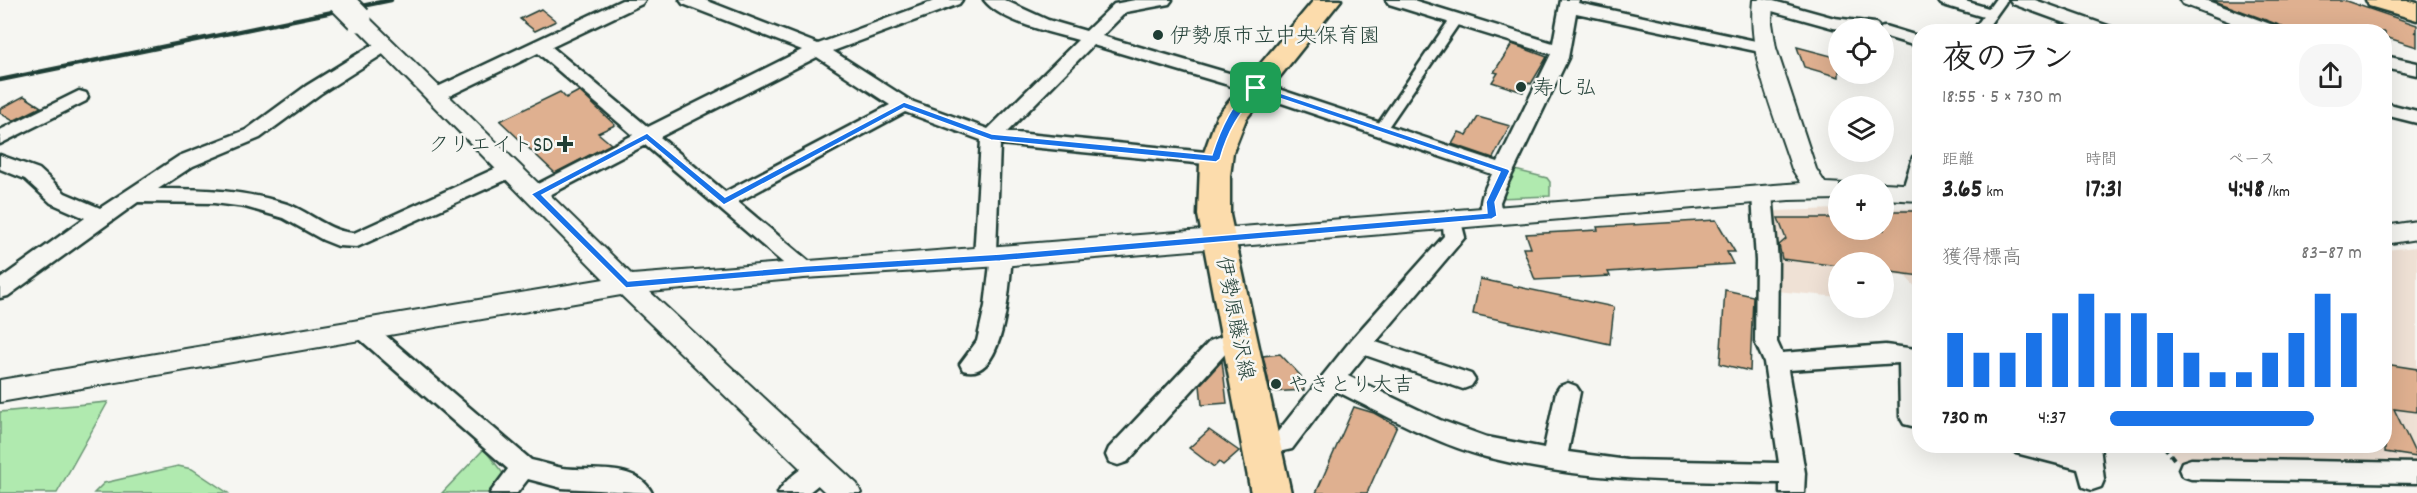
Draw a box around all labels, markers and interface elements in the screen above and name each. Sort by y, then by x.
map controls [1828,18,1894,318]
button: locate [1828,18,1894,84]
place label: 伊勢原市立中央保育園 [1170,23,1380,53]
marker: 伊勢原市立中央保育園 [1151,28,1165,42]
text: 夜のラン [1942,38,2074,85]
button: share [2299,44,2362,107]
pin [1230,62,1281,113]
icon: arrive [1239,71,1272,104]
place label: 寿し弘 [1533,75,1596,105]
marker: 寿し弘 [1514,80,1528,94]
text: 18:55 · 5 × 730 m [1942,84,2062,112]
button: layers [1828,96,1894,162]
place label: クリエイトSD [428,132,553,162]
marker: クリエイトSD [558,137,572,151]
text: 距離 [1942,149,1974,172]
text: 時間 [2085,149,2117,172]
text: ペース [2228,149,2275,172]
text: 3.65 [1942,172,1983,209]
text: 17:31 [2085,172,2122,209]
text: 4:48 [2228,172,2264,209]
button: + [1828,174,1894,240]
text: km [1983,181,2004,204]
text: /km [2264,181,2290,204]
text: 83–87 m [2301,240,2362,268]
text: 獲得標高 [1942,245,2022,273]
button: − [1828,252,1894,318]
street label: 伊勢原藤沢線 [1206,254,1260,383]
place label: やきとり大吉 [1288,372,1414,402]
marker: やきとり大吉 [1269,377,1283,391]
text: 730 m [1942,405,1988,433]
text: 4:37 [2038,405,2066,433]

